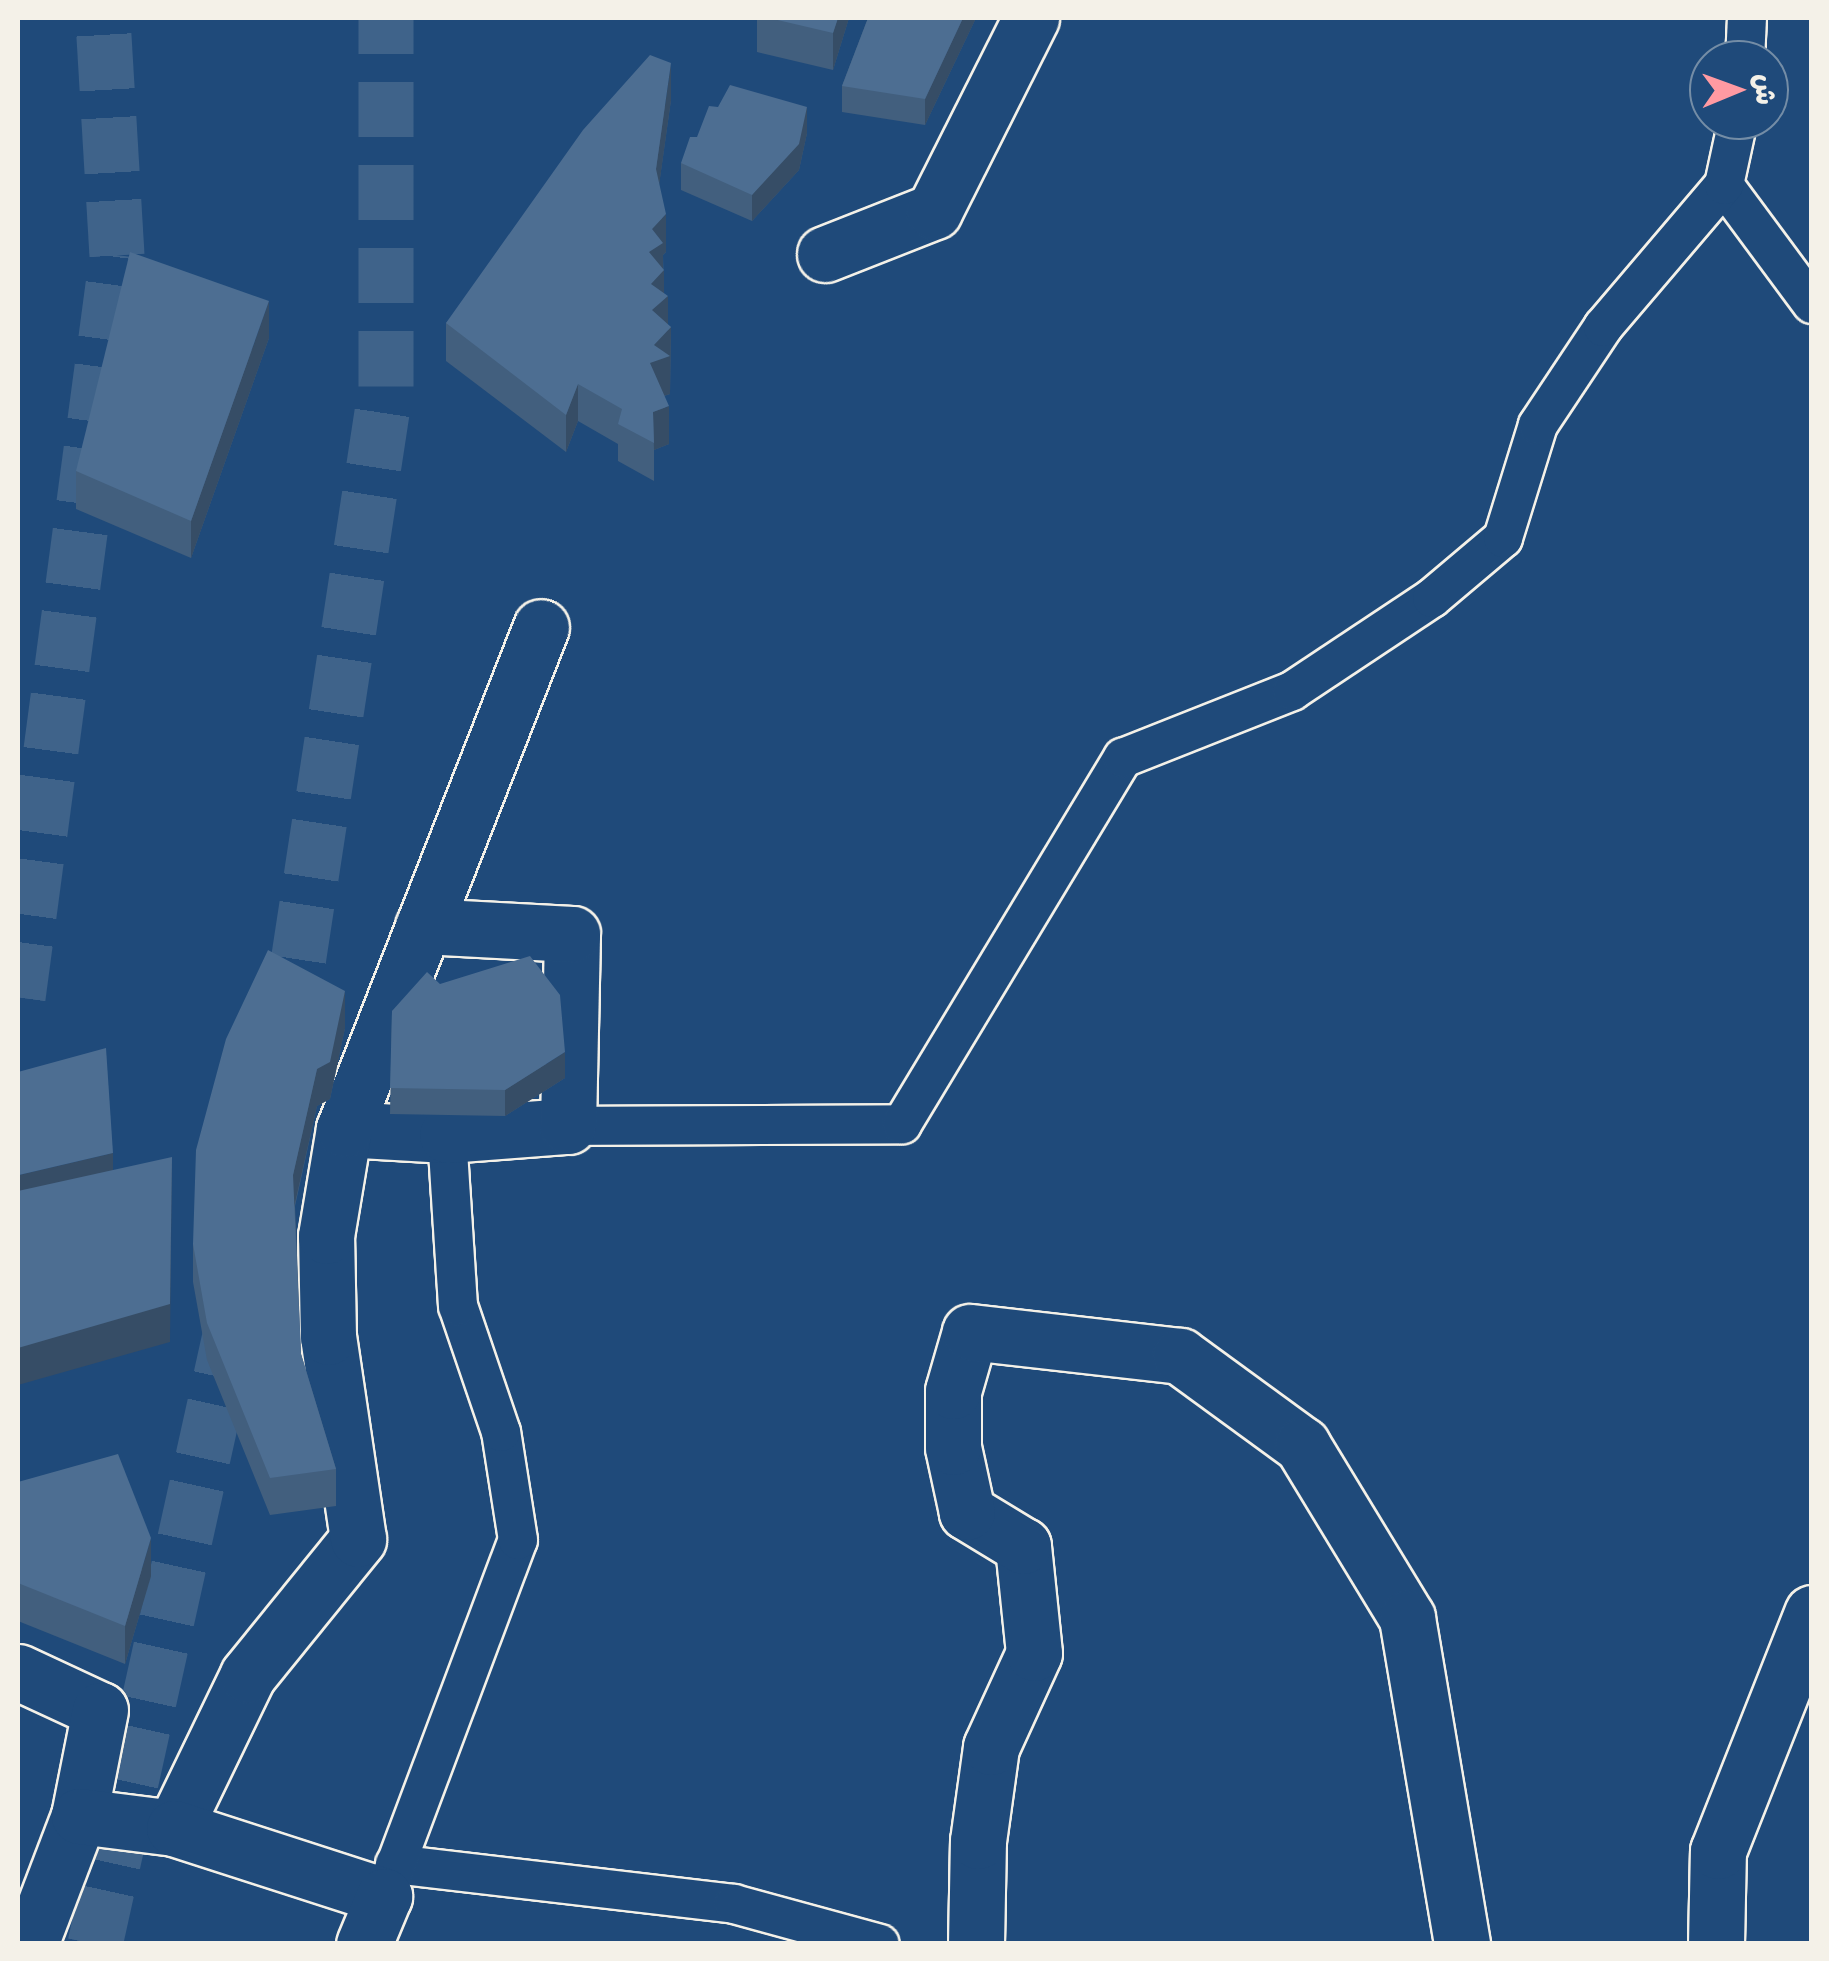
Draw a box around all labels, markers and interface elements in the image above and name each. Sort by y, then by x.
north arrow [1689,40,1789,140]
text: ش [1746,74,1789,105]

